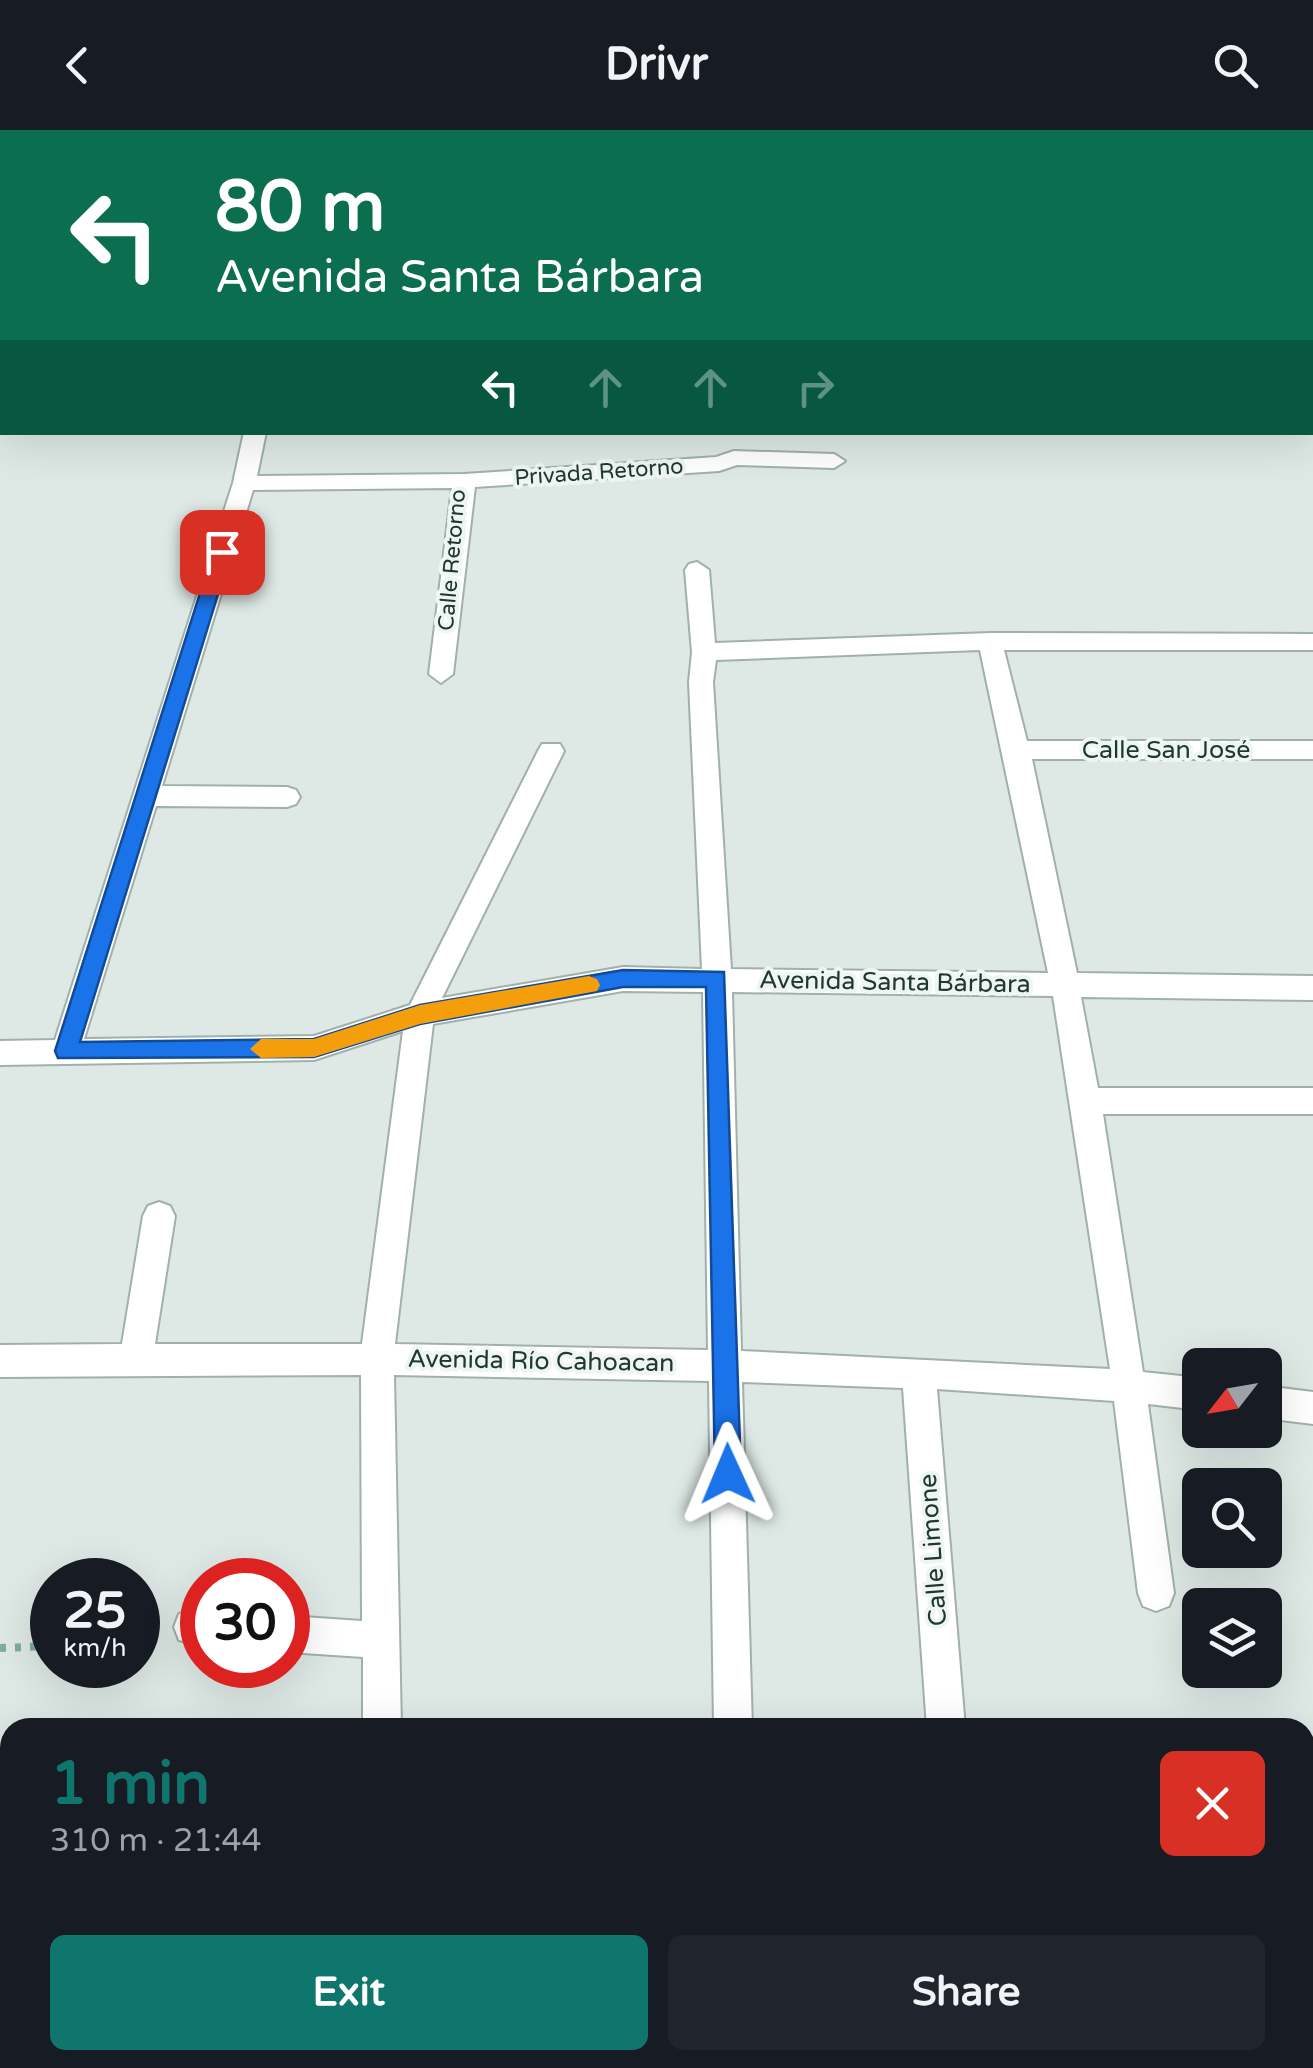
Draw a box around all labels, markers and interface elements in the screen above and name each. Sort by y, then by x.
icon: back [50,38,105,93]
text: Drivr [605,38,708,92]
icon: search [1208,38,1263,93]
text: 80 m [215,166,385,250]
icon: left [50,170,180,300]
text: Avenida Santa Bárbara [215,251,704,305]
icon: left [473,360,528,415]
icon: ahead [578,360,633,415]
icon: ahead [683,360,738,415]
icon: right [788,360,843,415]
street label: Privada Retorno [514,453,684,491]
street label: Calle Retorno [433,488,471,632]
pin [180,510,265,595]
icon: arrive [195,525,250,580]
street label: Calle San José [1082,735,1250,765]
street label: Avenida Santa Bárbara [759,965,1031,999]
street label: Avenida Río Cahoacan [407,1344,675,1378]
north arrow [1182,1348,1282,1448]
map controls [1182,1348,1282,1688]
position arrow [676,1422,780,1526]
button: search [1182,1468,1282,1568]
street label: Calle Limone [913,1473,953,1627]
speed limit sign: 30 [180,1558,310,1688]
text: 25 [64,1581,126,1641]
button: layers [1182,1588,1282,1688]
text: km/h [64,1633,126,1663]
text: 1 min [50,1748,210,1820]
button: close [1160,1751,1265,1856]
text: 310 m · 21:44 [50,1822,262,1860]
button: Exit [50,1935,648,2050]
button: Share [668,1935,1265,2050]

